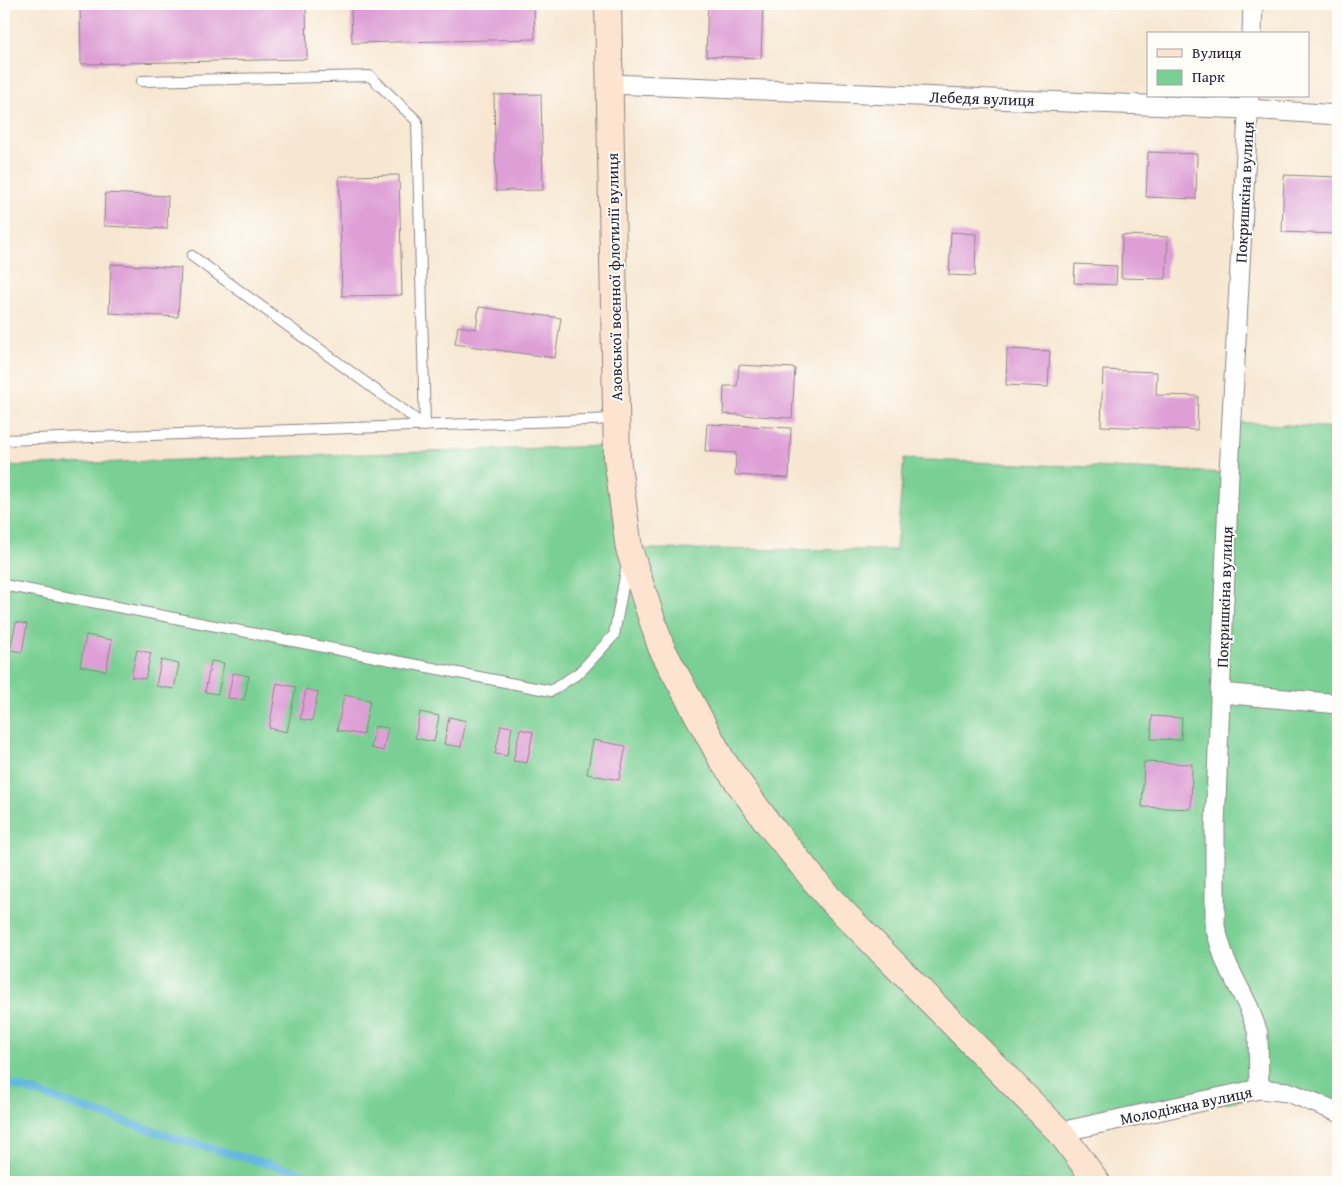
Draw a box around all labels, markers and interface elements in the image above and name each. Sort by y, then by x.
legend [1147,32,1310,98]
text: Вулиця [1192,42,1242,63]
text: Парк [1192,66,1225,87]
street label: Лебедя вулиця [929,84,1035,112]
street label: Покришкіна вулиця [1228,121,1260,263]
street label: Азовської воєнної флотилії вулиця [600,153,628,401]
street label: Покришкіна вулиця [1210,526,1238,668]
street label: Молодіжна вулиця [1118,1079,1254,1131]

